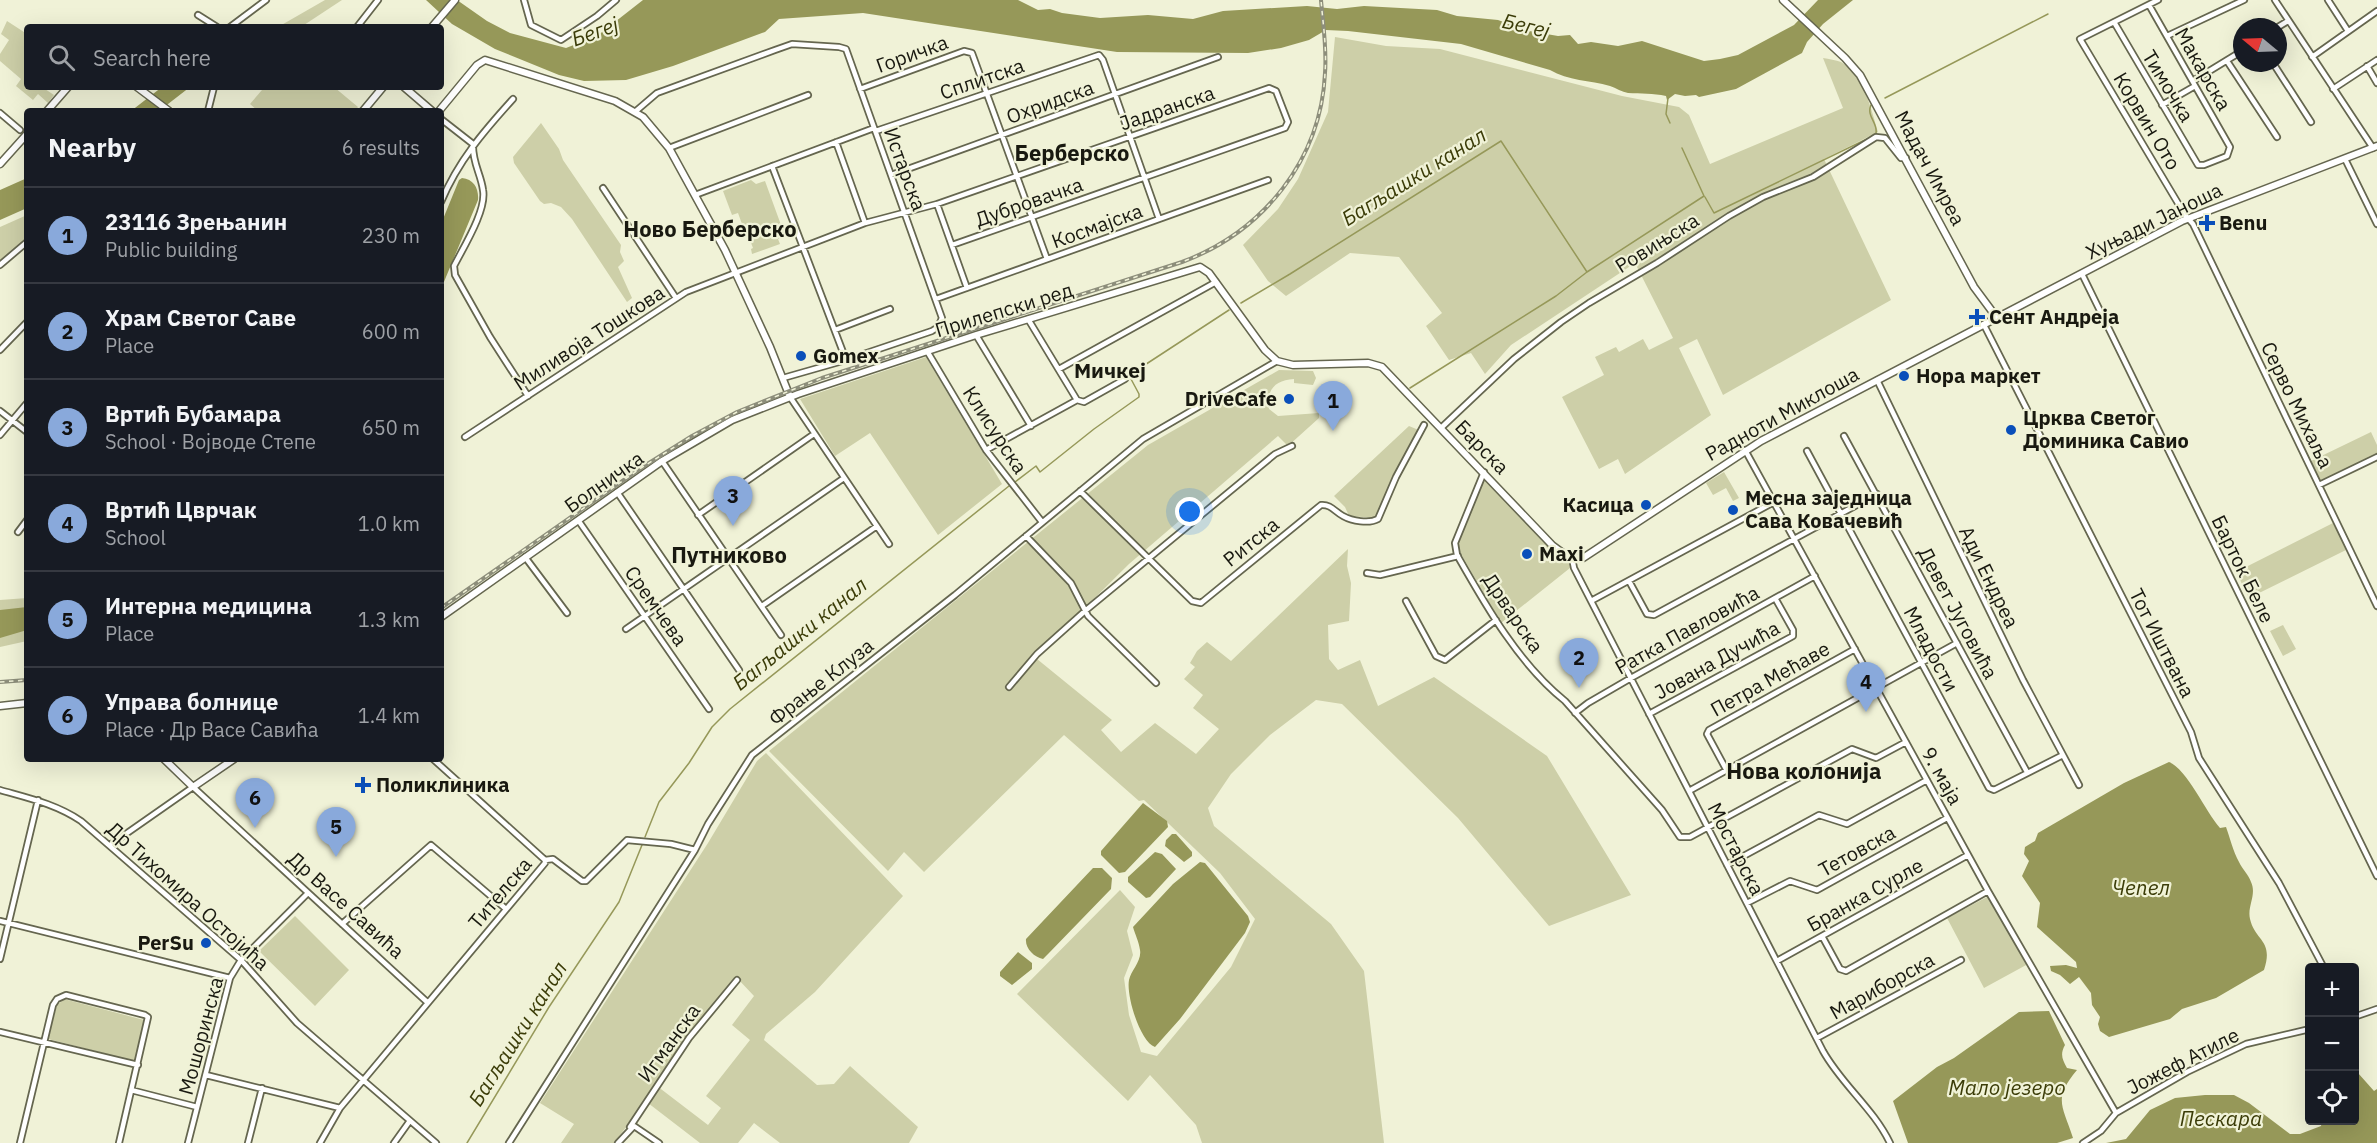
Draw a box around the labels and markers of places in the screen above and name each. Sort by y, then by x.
place label: Benu [2219,209,2267,236]
marker: Benu [2200,216,2214,230]
place label: Сент Андреја [1989,303,2119,330]
marker: Сент Андреја [1970,310,1984,324]
place label: Gomex [813,342,879,369]
marker: Gomex [794,349,808,363]
place label: Нора маркет [1916,362,2041,389]
marker: Нора маркет [1897,369,1911,383]
pin: 1 [1314,382,1352,431]
place label: DriveCafe [1185,385,1277,412]
marker: DriveCafe [1282,392,1296,406]
place label: Црква Светог Доминика Савио [2023,404,2189,454]
marker: Црква Светог Доминика Савио [2004,423,2018,437]
pin: 3 [714,476,752,526]
place label: Месна заједница Сава Ковачевић [1745,484,1912,534]
place label: Касица [1563,491,1634,518]
marker: Касица [1639,498,1653,512]
marker: Месна заједница Сава Ковачевић [1726,503,1740,517]
place label: Maxi [1539,540,1584,567]
marker: Maxi [1520,547,1534,561]
pin: 2 [1560,638,1598,688]
pin: 4 [1846,662,1886,712]
place label: Поликлиника [376,771,510,798]
marker: Поликлиника [354,776,372,794]
pin: 6 [236,778,274,828]
pin: 5 [316,808,356,857]
place label: PerSu [137,929,194,956]
marker: PerSu [199,936,213,950]

